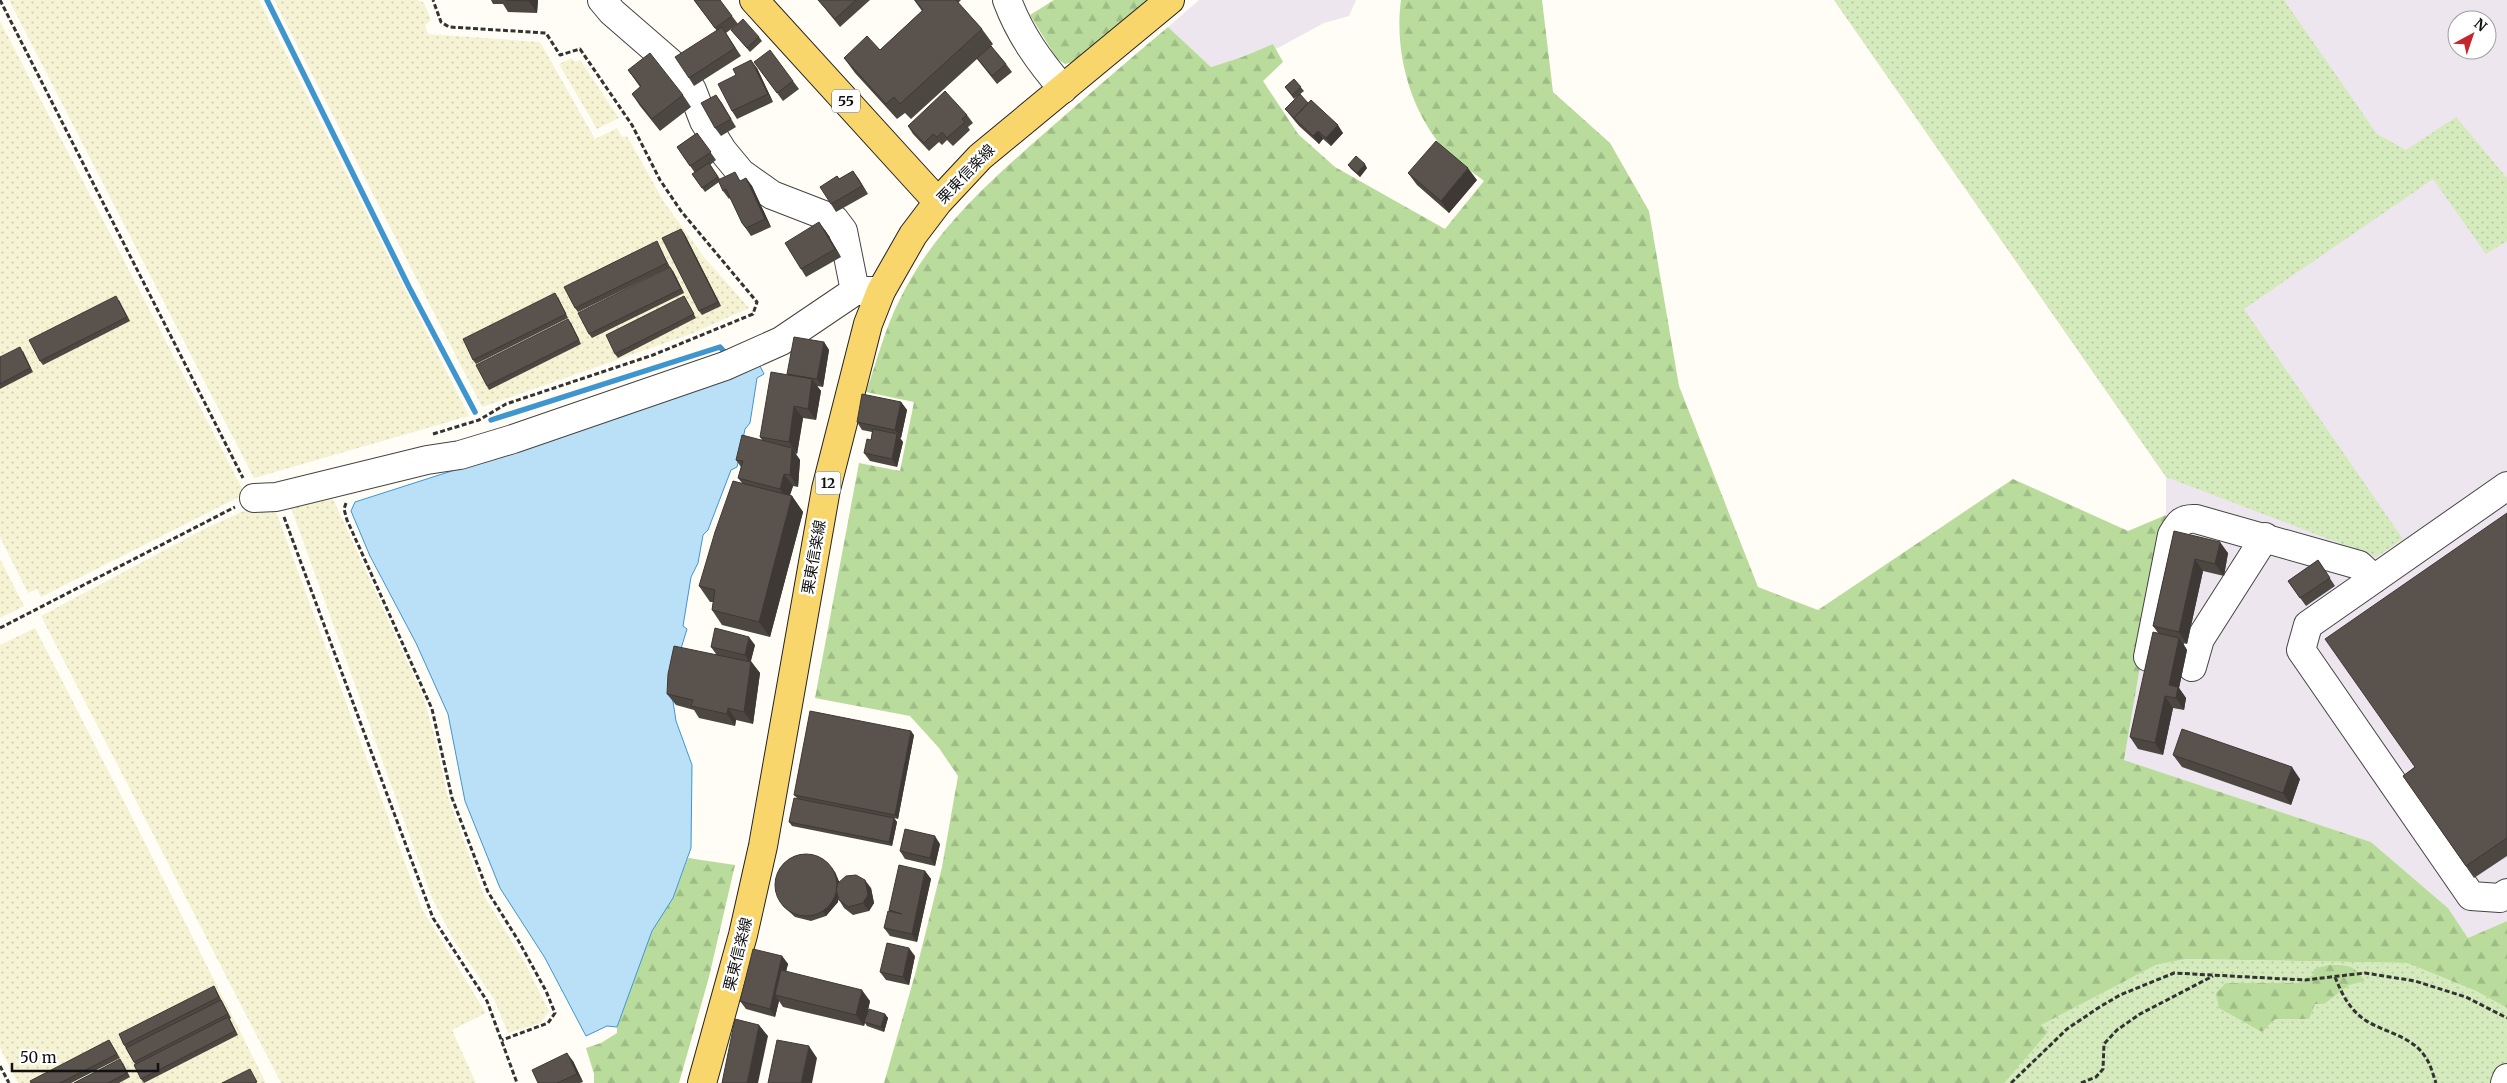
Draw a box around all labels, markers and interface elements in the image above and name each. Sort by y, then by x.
north arrow [2447,10,2497,60]
text: N [2470,15,2490,35]
road number: 55 [832,90,860,112]
street label: 栗東信楽線 [933,140,999,207]
road number: 12 [816,472,840,494]
street label: 栗東信楽線 [798,518,829,596]
street label: 栗東信楽線 [719,915,756,993]
scale bar [12,1040,159,1072]
text: 50 m [20,1048,57,1067]

